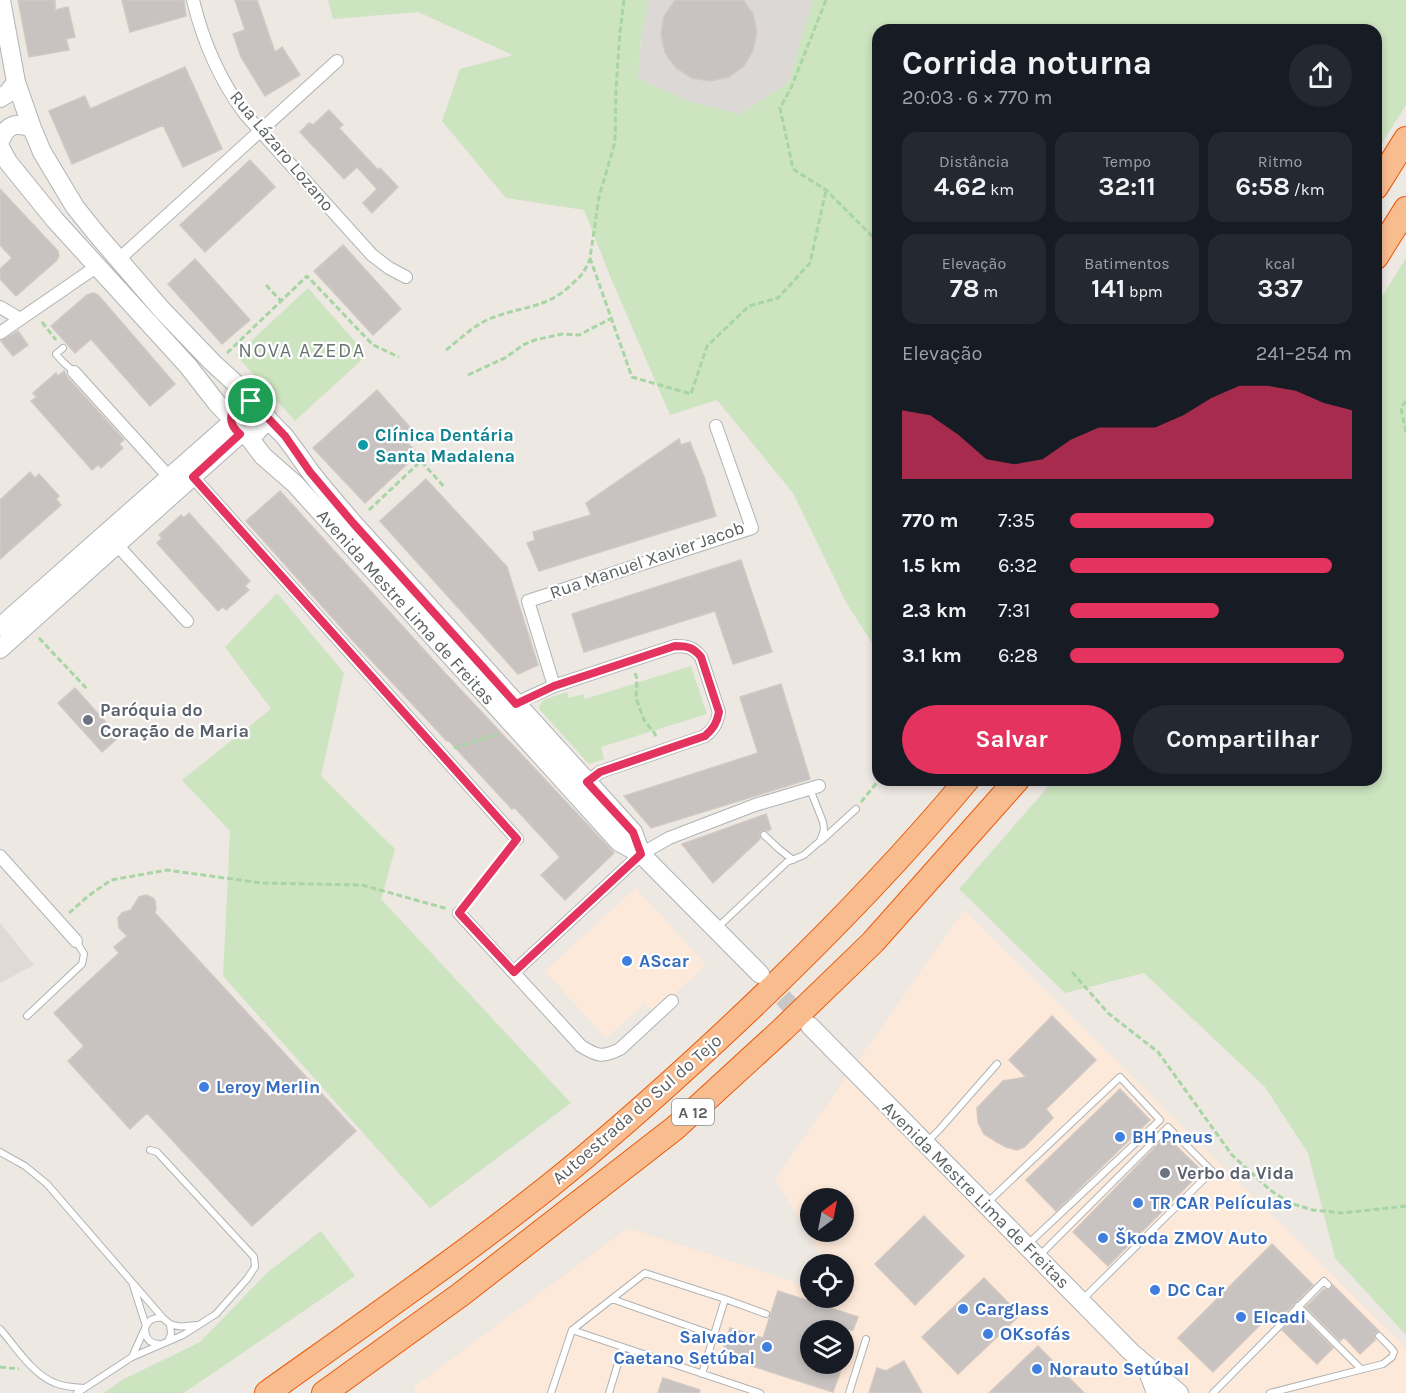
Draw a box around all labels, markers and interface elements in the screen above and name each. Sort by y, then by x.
text: Corrida noturna [902,44,1152,82]
button: share [1289,44,1352,107]
street label: Rua Lázaro Lozano [225,86,339,216]
text: 20:03 · 6 × 770 m [902,86,1052,109]
text: Distância [939,152,1009,171]
text: Tempo [1103,152,1151,171]
text: Ritmo [1258,152,1302,171]
text: 4.62 [934,171,986,202]
text: 32:11 [1098,171,1156,202]
text: 6:58 [1235,171,1290,202]
text: km [986,180,1014,199]
text: /km [1290,180,1325,199]
text: Elevação [942,254,1006,273]
text: Batimentos [1084,254,1170,273]
text: kcal [1265,254,1295,273]
text: 78 [950,273,979,304]
text: 141 [1091,273,1125,304]
text: 337 [1257,273,1303,304]
text: m [979,282,998,301]
text: bpm [1125,282,1163,301]
district label: NOVA AZEDA [238,339,366,362]
text: Elevação [902,342,982,365]
text: 241–254 m [1256,342,1352,365]
pin [225,375,276,426]
icon: arrive [234,384,267,417]
place label: Clínica Dentária Santa Madalena [375,424,515,467]
marker: Clínica Dentária Santa Madalena [356,438,370,452]
street label: Avenida Mestre Lima de Freitas [312,505,500,709]
text: 770 m [902,509,959,532]
text: 7:35 [998,509,1035,532]
street label: Rua Manuel Xavier Jacob [547,516,747,604]
text: 1.5 km [902,554,961,577]
text: 6:32 [998,554,1037,577]
text: 2.3 km [902,599,967,622]
text: 7:31 [998,599,1030,622]
text: 3.1 km [902,644,962,667]
text: 6:28 [998,644,1038,667]
place label: Paróquia do Coração de Maria [100,699,249,742]
button: Salvar [902,705,1121,774]
button: Compartilhar [1133,705,1352,774]
marker: Paróquia do Coração de Maria [81,713,95,727]
place label: AScar [639,950,689,972]
marker: AScar [620,954,634,968]
street label: Autoestrada do Sul do Tejo [548,1029,726,1189]
place label: Leroy Merlin [216,1076,320,1098]
marker: Leroy Merlin [197,1080,211,1094]
street label: Avenida Mestre Lima de Freitas [878,1097,1074,1293]
road number: A 12 [672,1099,714,1125]
place label: BH Pneus [1132,1126,1213,1148]
marker: BH Pneus [1113,1130,1127,1144]
place label: Verbo da Vida [1177,1162,1294,1184]
marker: Verbo da Vida [1158,1166,1172,1180]
north arrow [800,1188,854,1242]
map controls [800,1188,854,1374]
place label: TR CAR Películas [1150,1192,1292,1214]
marker: TR CAR Películas [1131,1196,1145,1210]
place label: Škoda ZMOV Auto [1115,1227,1268,1249]
marker: Škoda ZMOV Auto [1096,1231,1110,1245]
button: locate [800,1254,854,1308]
place label: DC Car [1167,1279,1224,1301]
marker: DC Car [1148,1283,1162,1297]
place label: Carglass [975,1298,1049,1320]
marker: Carglass [956,1302,970,1316]
place label: Elcadi [1253,1306,1306,1328]
marker: Elcadi [1234,1310,1248,1324]
button: layers [800,1320,854,1374]
place label: OKsofás [1000,1323,1070,1345]
place label: Salvador Caetano Setúbal [613,1326,755,1369]
marker: OKsofás [981,1327,995,1341]
marker: Salvador Caetano Setúbal [760,1340,774,1354]
place label: Norauto Setúbal [1049,1358,1189,1380]
marker: Norauto Setúbal [1030,1362,1044,1376]

